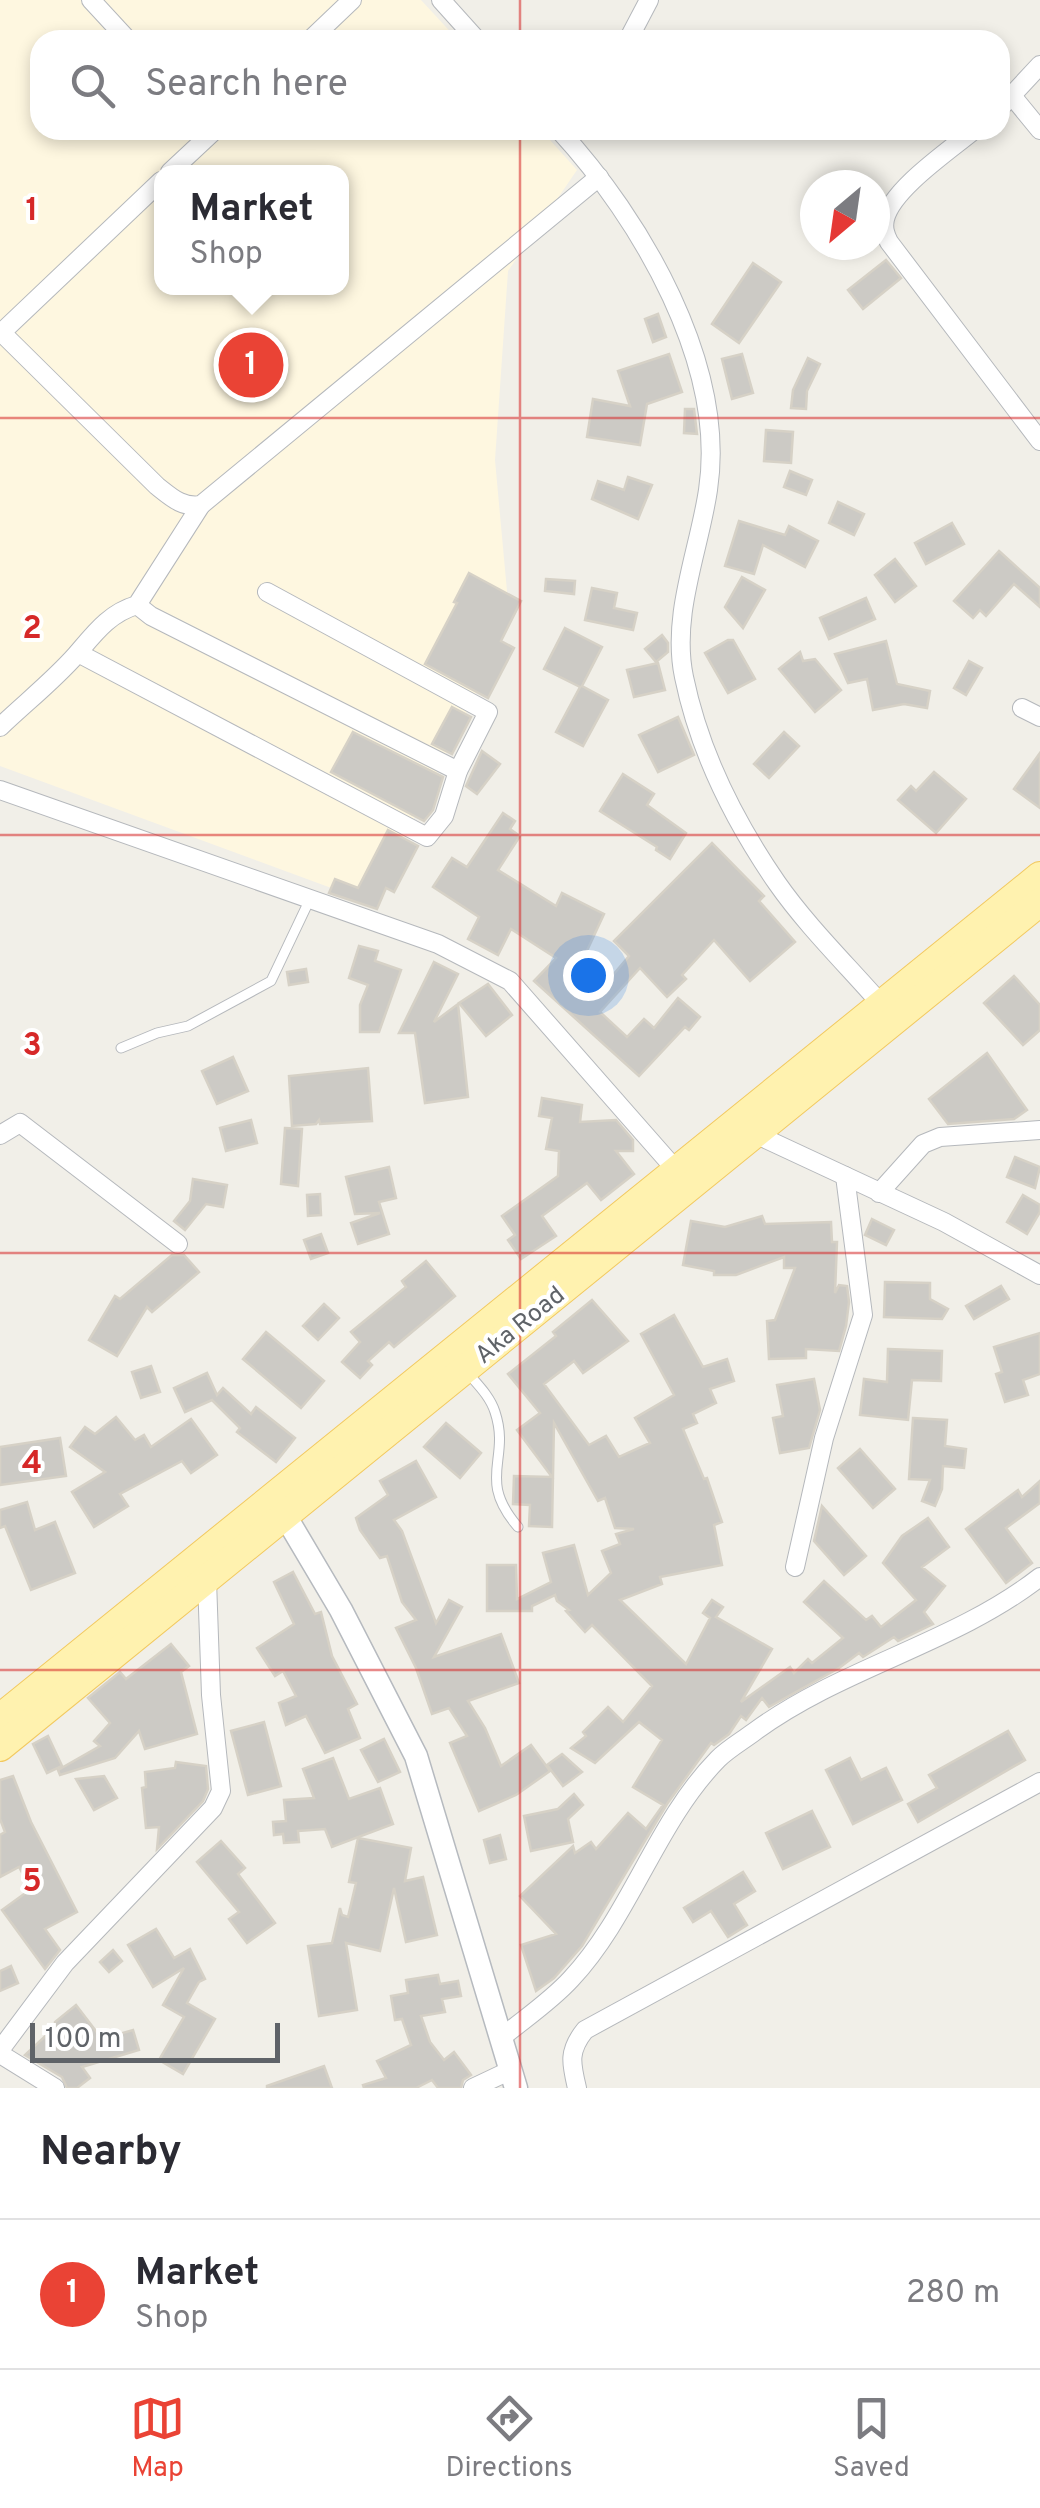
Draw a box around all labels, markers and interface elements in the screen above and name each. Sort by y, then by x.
search box [30,30,1010,140]
icon: search [65,58,120,113]
text: Search here [145,61,348,110]
popup [154,165,349,295]
north arrow [800,170,890,260]
text: Market [189,186,314,235]
text: 1 [26,192,38,232]
text: Shop [189,235,263,275]
pin: 1 [218,328,284,402]
text: 2 [22,610,42,650]
your location [563,950,614,1001]
text: 3 [22,1027,42,1067]
street label: Aka Road [469,1280,572,1372]
text: 4 [22,1445,42,1485]
text: 5 [22,1863,42,1903]
scale bar [30,2018,280,2062]
text: 100 m [45,2022,121,2058]
text: Nearby [40,2127,182,2180]
text: Market [135,2250,259,2299]
text: 1 [66,2274,79,2314]
text: 280 m [906,2274,1000,2314]
text: Shop [135,2299,208,2339]
tab: Map [130,2391,185,2487]
tab: Directions [445,2391,573,2487]
tab: Saved [833,2391,910,2487]

